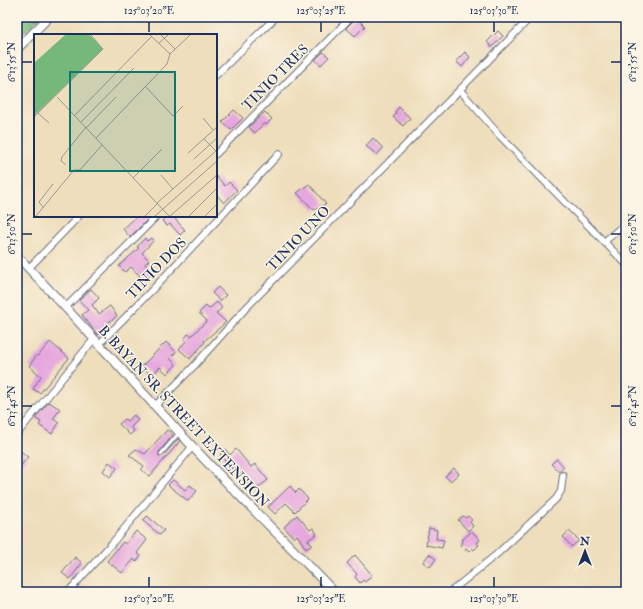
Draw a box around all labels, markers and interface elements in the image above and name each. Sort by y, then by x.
text: 125°03'20"E [124,5,174,17]
text: 125°03'25"E [296,5,346,17]
text: 125°03'30"E [470,5,518,17]
inset map [34,34,217,217]
street label: TINIO TRES [239,41,312,114]
text: 6°13'55"N [6,42,18,82]
text: 6°13'55"N [627,42,639,82]
street label: TINIO UNO [263,202,334,274]
text: 6°13'50"N [6,213,18,255]
text: 6°13'50"N [627,213,639,255]
street label: TINIO DOS [123,234,190,303]
street label: B. BAYAN SR. STREET EXTENSION [95,322,273,511]
text: 6°13'45"N [6,385,18,427]
text: 6°13'45"N [627,385,639,427]
north arrow [565,531,605,571]
text: N [579,535,591,548]
text: 125°03'20"E [124,593,174,605]
text: 125°03'25"E [296,593,346,605]
text: 125°03'30"E [470,593,518,605]

